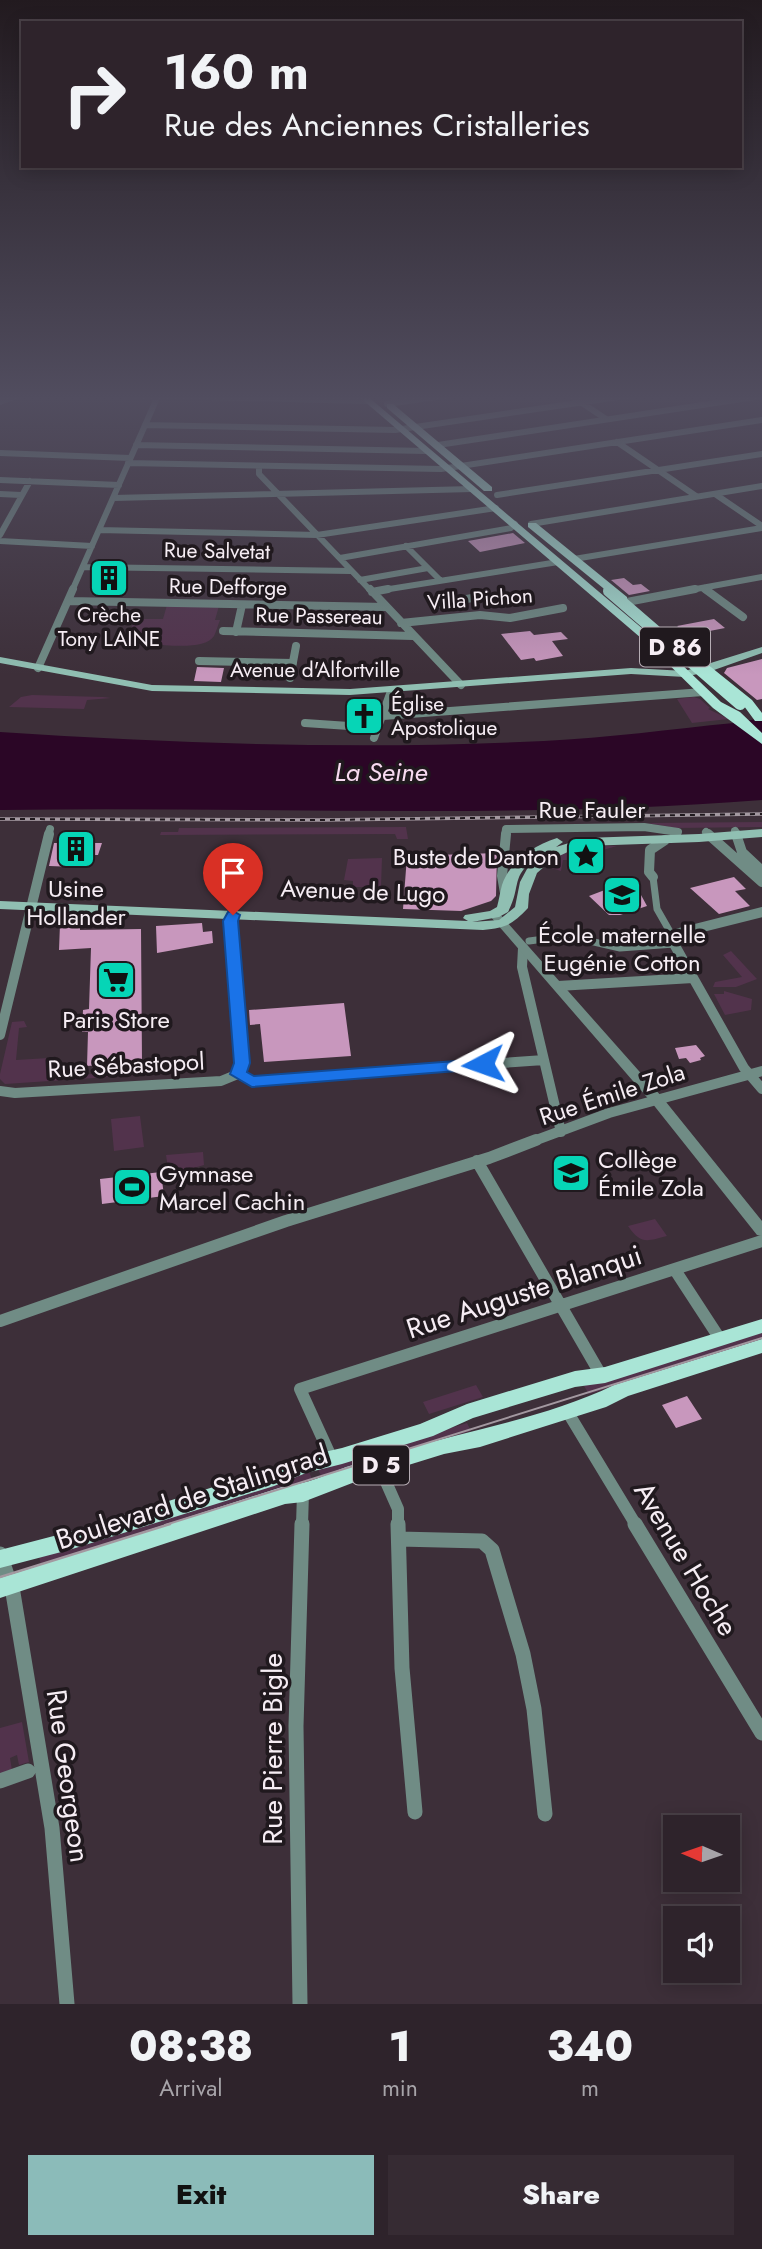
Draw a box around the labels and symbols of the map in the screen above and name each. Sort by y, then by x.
street label: Rue Salvetat [164,535,270,567]
building icon: Crèche Tony LAINE [88,557,130,599]
street label: Rue Defforge [169,571,288,603]
street label: Villa Pichon [426,580,534,618]
place label: Crèche Tony LAINE [58,600,160,654]
street label: Rue Passereau [255,600,383,632]
road number: D 86 [640,628,710,666]
street label: Avenue d'Alfortville [230,655,400,685]
place label: Église Apostolique [391,689,498,743]
church icon: Église Apostolique [343,695,385,737]
water label: La Seine [334,753,428,791]
street label: Rue Fauler [538,792,646,827]
building icon: Usine Hollander [55,828,97,870]
place icon: Buste de Danton [565,835,607,877]
place label: Buste de Danton [393,839,559,874]
pin [203,843,263,915]
place label: Usine Hollander [26,871,127,934]
street label: Avenue de Lugo [280,871,446,911]
school or university icon: École maternelle Eugénie Cotton [601,874,643,916]
place label: École maternelle Eugénie Cotton [538,917,706,980]
supermarket icon: Paris Store [95,959,137,1001]
place label: Paris Store [62,1002,170,1037]
position arrow [446,1027,520,1101]
street label: Rue Sébastopol [47,1043,205,1087]
street label: Rue Émile Zola [535,1054,689,1134]
place label: Collège Émile Zola [598,1142,704,1205]
school or university icon: Collège Émile Zola [550,1152,592,1194]
place label: Gymnase Marcel Cachin [159,1156,305,1219]
sports icon: Gymnase Marcel Cachin [111,1166,153,1208]
street label: Rue Auguste Blanqui [401,1235,647,1349]
street label: Boulevard de Stalingrad [51,1434,333,1560]
road number: D 5 [353,1446,409,1484]
street label: Avenue Hoche [624,1474,748,1644]
street label: Rue Pierre Bigle [252,1653,293,1845]
street label: Rue Georgeon [36,1687,100,1865]
north arrow [663,1815,740,1892]

